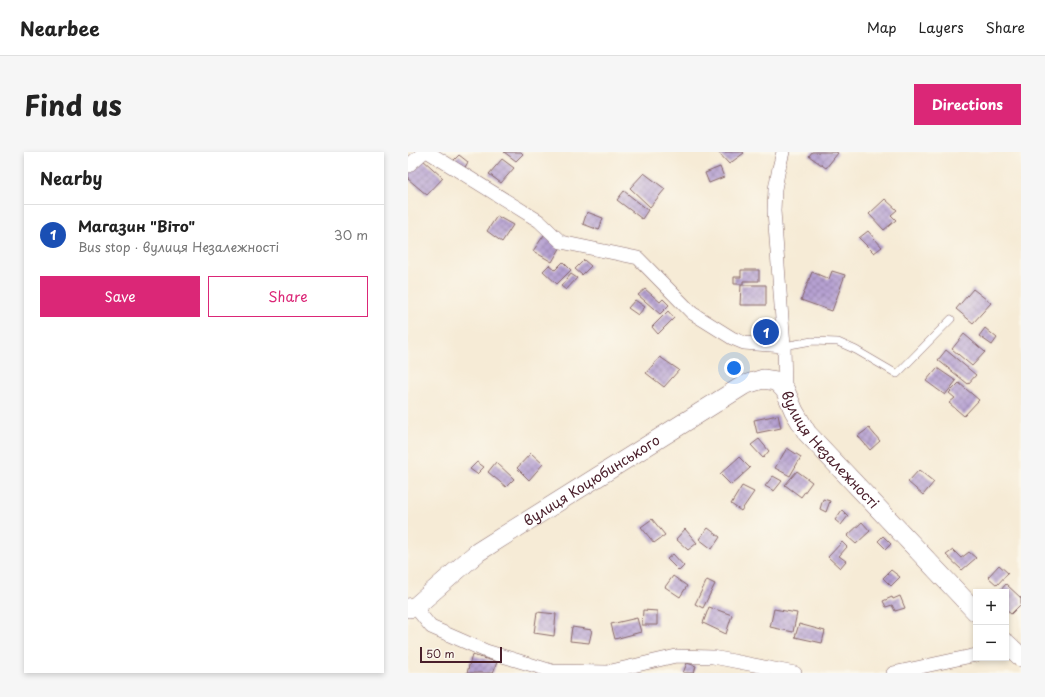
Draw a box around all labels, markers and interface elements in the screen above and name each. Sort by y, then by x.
text: Nearbee [20,14,100,42]
text: Map [867,17,897,38]
text: Layers [919,17,964,38]
text: Share [986,17,1025,38]
text: Find us [24,83,122,126]
button: Directions [914,84,1021,125]
text: Nearby [40,165,102,191]
text: Магазин "Віто" [78,214,195,237]
text: 1 [50,225,56,244]
text: 30 m [334,225,368,244]
text: Bus stop · вулиця Незалежності [78,237,279,256]
button: Save [40,276,200,317]
button: Share [208,276,368,317]
pin: 1 [753,317,779,347]
your location [724,358,744,378]
street label: вулиця Незалежності [777,387,884,513]
street label: вулиця Коцюбинського [519,429,664,531]
map controls [973,589,1009,661]
button: + [973,589,1009,625]
button: − [973,625,1009,661]
scale bar [420,645,502,664]
text: 50 m [426,645,455,662]

